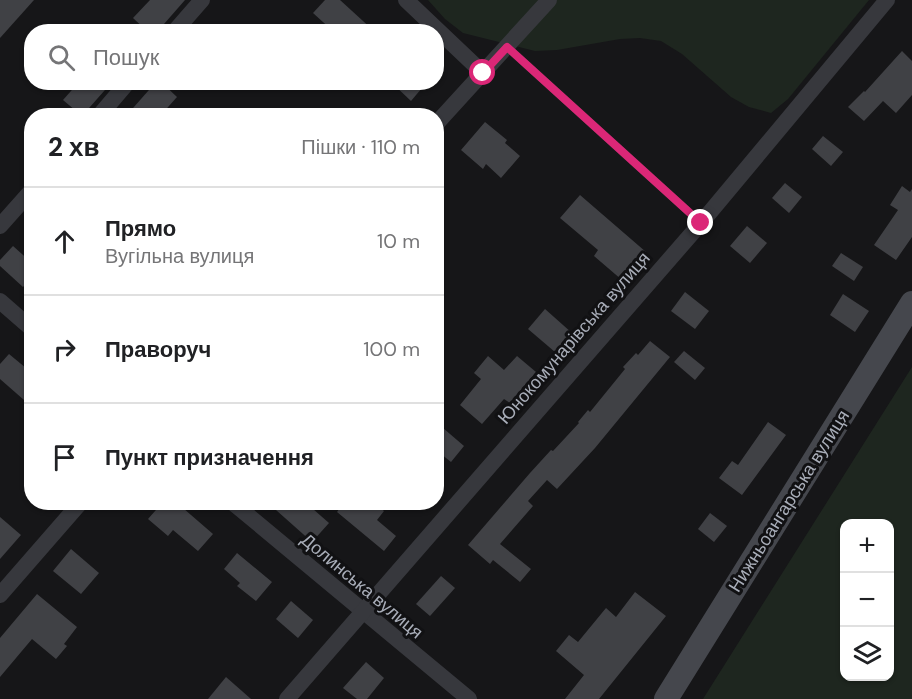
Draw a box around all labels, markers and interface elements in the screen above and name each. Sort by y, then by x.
search box [24,24,444,90]
icon: search [45,41,78,74]
text: Пошук [93,43,159,72]
route start [469,59,495,85]
text: 2 хв [48,130,100,164]
text: Пішки · 110 m [301,134,420,160]
route end [687,209,713,235]
text: Прямо [105,214,176,243]
icon: ahead [48,225,81,258]
text: 10 m [377,228,420,254]
text: Вугільна вулиця [105,243,254,269]
street label: Юнокомунарівська вулиця [492,247,656,429]
icon: right [48,333,81,366]
text: Праворуч [105,335,211,364]
text: 100 m [363,336,420,362]
street label: Нижньоангарська вулиця [723,405,855,597]
icon: arrive [48,441,81,474]
text: Пункт призначення [105,443,314,472]
map controls [840,519,894,681]
button: + [840,519,894,573]
street label: Долинська вулиця [296,528,428,644]
button: − [840,573,894,627]
button: layers [840,627,894,681]

